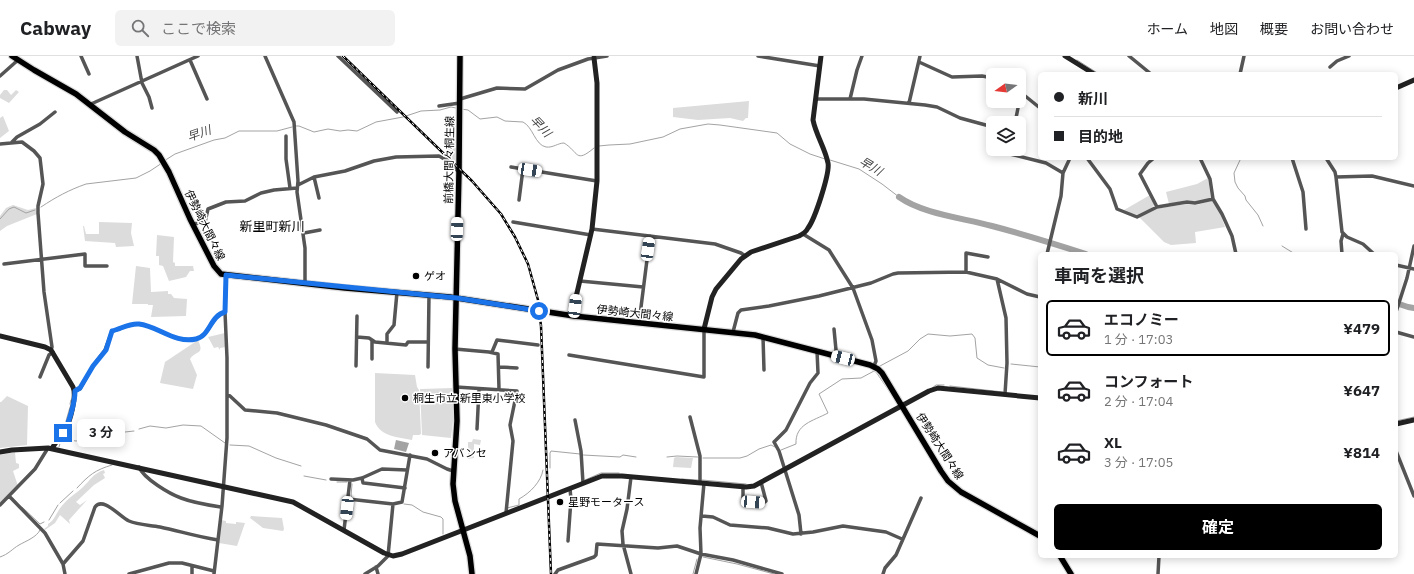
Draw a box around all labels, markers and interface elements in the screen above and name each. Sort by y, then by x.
search box [115,10,395,46]
text: Cabway [20,16,91,40]
icon: search [129,17,151,39]
text: ここで検索 [161,19,236,38]
text: ホーム [1146,20,1188,38]
text: 地図 [1210,20,1238,38]
text: 概要 [1260,20,1288,38]
text: お問い合わせ [1310,20,1394,38]
north arrow [986,68,1026,108]
map controls [986,68,1026,156]
text: 新川 [1078,89,1108,108]
water label: 早川 [527,112,556,141]
street label: 前橋大間々桐生線 [441,116,457,204]
button: layers [986,116,1026,156]
water label: 早川 [185,121,215,144]
text: 目的地 [1078,127,1123,146]
water label: 早川 [857,153,887,180]
car [517,162,543,178]
street label: 伊勢崎大間々線 [182,187,228,263]
car [451,217,463,241]
district label: 新里町新川 [239,218,305,235]
car [640,236,656,262]
text: 車両を選択 [1054,264,1144,287]
place label: ゲオ [424,269,446,283]
marker: ゲオ [411,271,421,281]
car [568,293,582,319]
route start [530,302,548,320]
street label: 伊勢崎大間々線 [596,302,674,324]
icon: car [1056,310,1092,346]
text: エコノミー [1104,310,1179,329]
text: ¥479 [1343,319,1380,338]
text: 1 分 · 17:03 [1104,331,1173,348]
car [830,349,856,367]
icon: car [1056,372,1092,408]
text: コンフォート [1104,372,1194,391]
text: ¥647 [1343,381,1380,400]
place label: 桐生市立 新里東小学校 [413,391,526,405]
marker: 桐生市立 新里東小学校 [400,393,410,403]
text: 2 分 · 17:04 [1104,393,1173,410]
street label: 伊勢崎大間々線 [913,410,967,482]
callout: 3 分 [77,419,125,447]
route end [54,424,72,442]
text: 3 分 [89,424,113,441]
text: XL [1104,433,1122,452]
icon: car [1056,434,1092,470]
text: ¥814 [1343,443,1380,462]
place label: アバンセ [443,446,487,460]
marker: アバンセ [430,448,440,458]
text: 3 分 · 17:05 [1104,454,1173,471]
car [340,495,354,521]
place label: 星野モータース [568,495,644,509]
car [741,495,765,509]
marker: 星野モータース [555,497,565,507]
button: 確定 [1054,504,1382,550]

